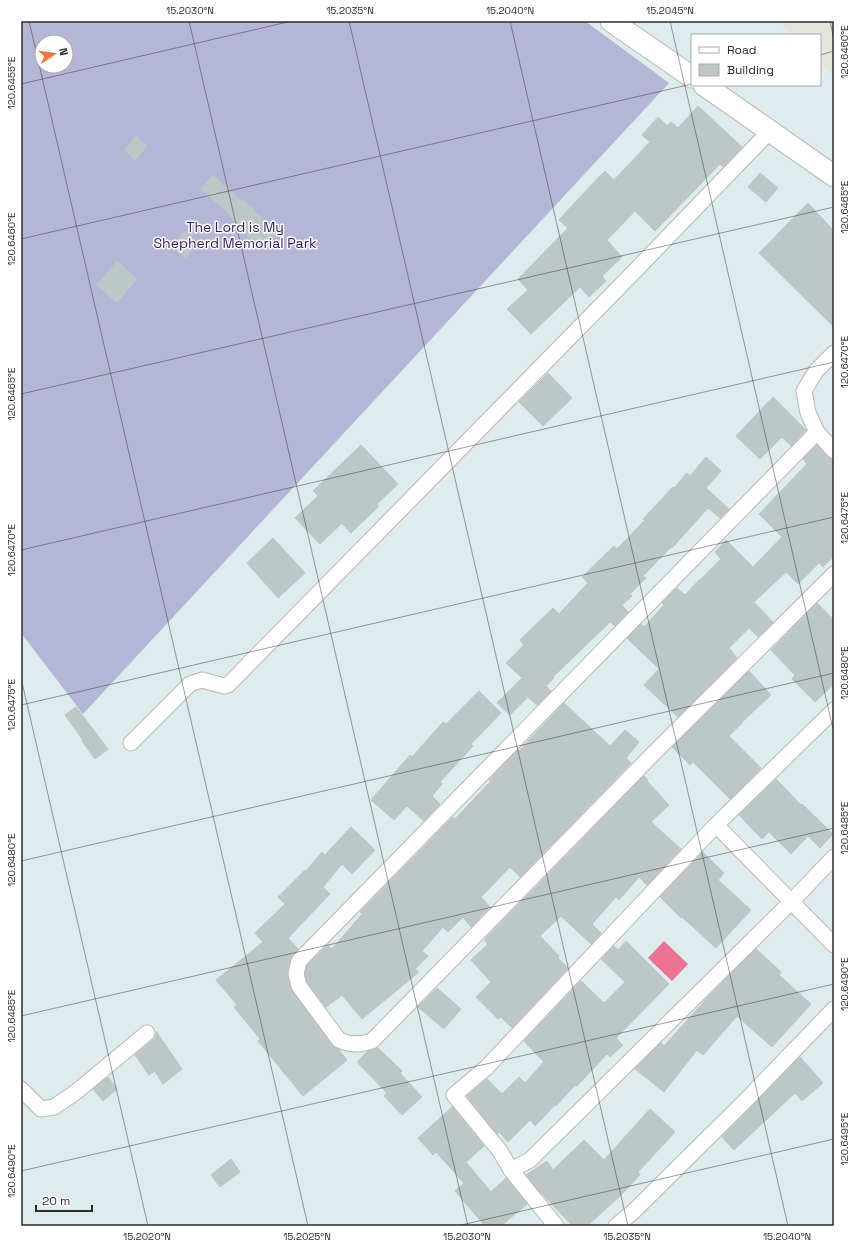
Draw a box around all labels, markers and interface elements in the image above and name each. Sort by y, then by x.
text: 15.2030°N [166,4,214,17]
text: 15.2035°N [326,4,374,17]
text: 15.2040°N [486,4,534,17]
text: 15.2045°N [646,4,694,17]
text: 120.6460°E [838,25,851,79]
north arrow [34,34,74,74]
legend [691,34,821,86]
text: Road [727,42,756,58]
text: N [56,47,71,57]
text: 120.6455°E [5,56,18,109]
text: Building [727,62,774,78]
text: 120.6465°E [838,180,851,233]
text: 120.6460°E [5,212,18,266]
park label: The Lord is My Shepherd Memorial Park [154,218,317,252]
text: 120.6470°E [838,335,851,388]
text: 120.6465°E [5,367,18,420]
text: 120.6475°E [838,492,851,544]
text: 120.6470°E [5,523,18,576]
text: 120.6480°E [838,646,851,700]
text: 120.6475°E [5,679,18,731]
text: 120.6485°E [838,801,851,854]
text: 120.6480°E [5,833,18,887]
text: 120.6490°E [838,957,851,1011]
text: 120.6485°E [5,989,18,1042]
text: 120.6495°E [838,1112,851,1165]
text: 120.6490°E [5,1144,18,1198]
scale bar [36,1187,92,1213]
text: 20 m [42,1193,70,1209]
text: 15.2020°N [123,1230,171,1243]
text: 15.2025°N [283,1230,331,1243]
text: 15.2030°N [443,1230,491,1243]
text: 15.2035°N [603,1230,651,1243]
text: 15.2040°N [763,1230,811,1243]

